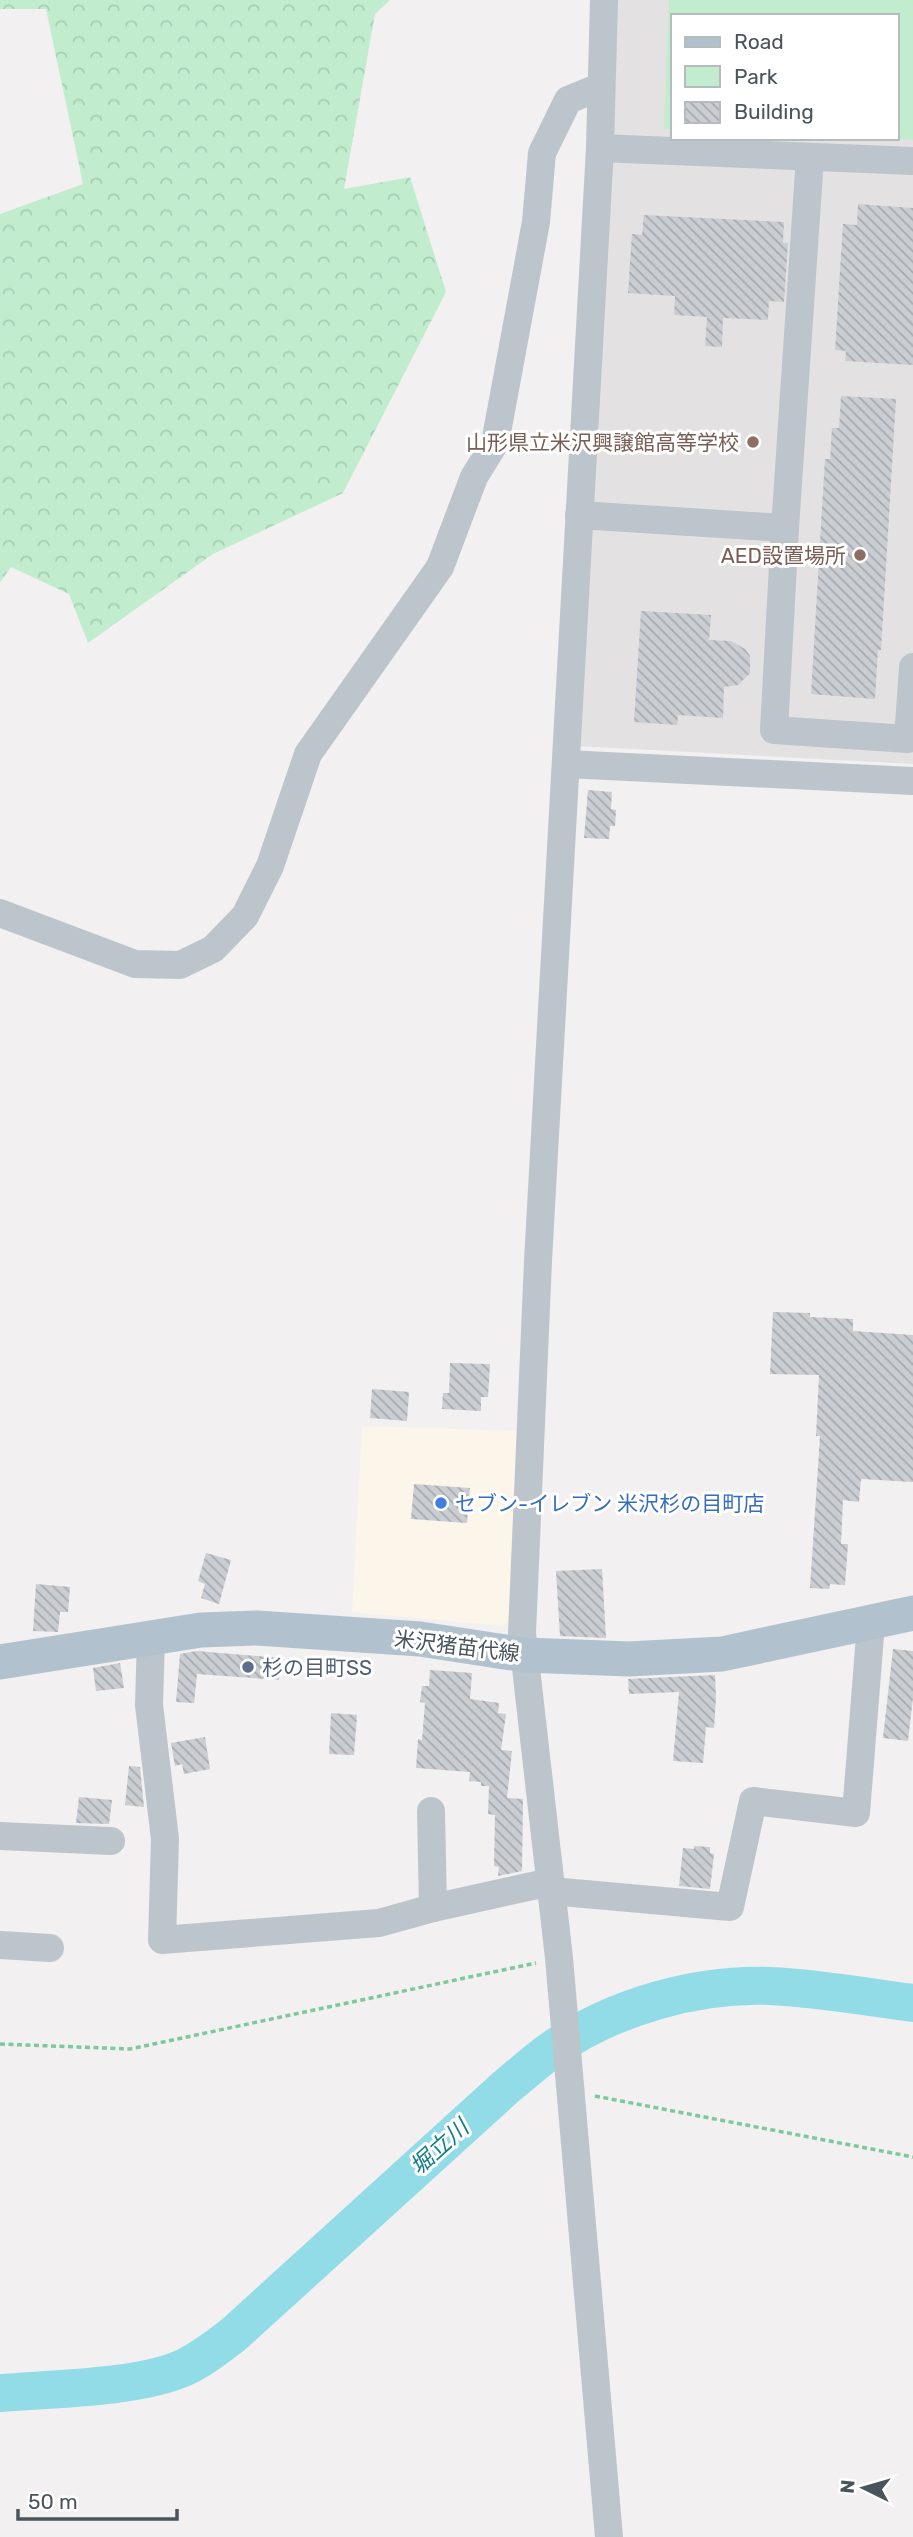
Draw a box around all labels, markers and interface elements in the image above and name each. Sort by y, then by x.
legend [671,14,899,140]
text: Road [734,29,784,54]
text: Park [734,64,778,89]
text: Building [734,99,814,124]
place label: 山形県立米沢興譲館高等学校 [466,430,739,455]
marker: 山形県立米沢興譲館高等学校 [745,434,761,450]
place label: AED設置場所 [721,543,846,568]
marker: AED設置場所 [852,547,868,563]
place label: セブン-イレブン 米沢杉の目町店 [455,1491,764,1516]
marker: セブン-イレブン 米沢杉の目町店 [433,1495,449,1511]
street label: 米沢猪苗代線 [393,1626,521,1666]
place label: 杉の目町SS [262,1655,372,1680]
marker: 杉の目町SS [240,1659,256,1675]
water label: 堀立川 [404,2112,476,2180]
north arrow [829,2453,899,2523]
scale bar [18,2478,177,2522]
text: N [836,2479,860,2494]
text: 50 m [28,2489,78,2514]

